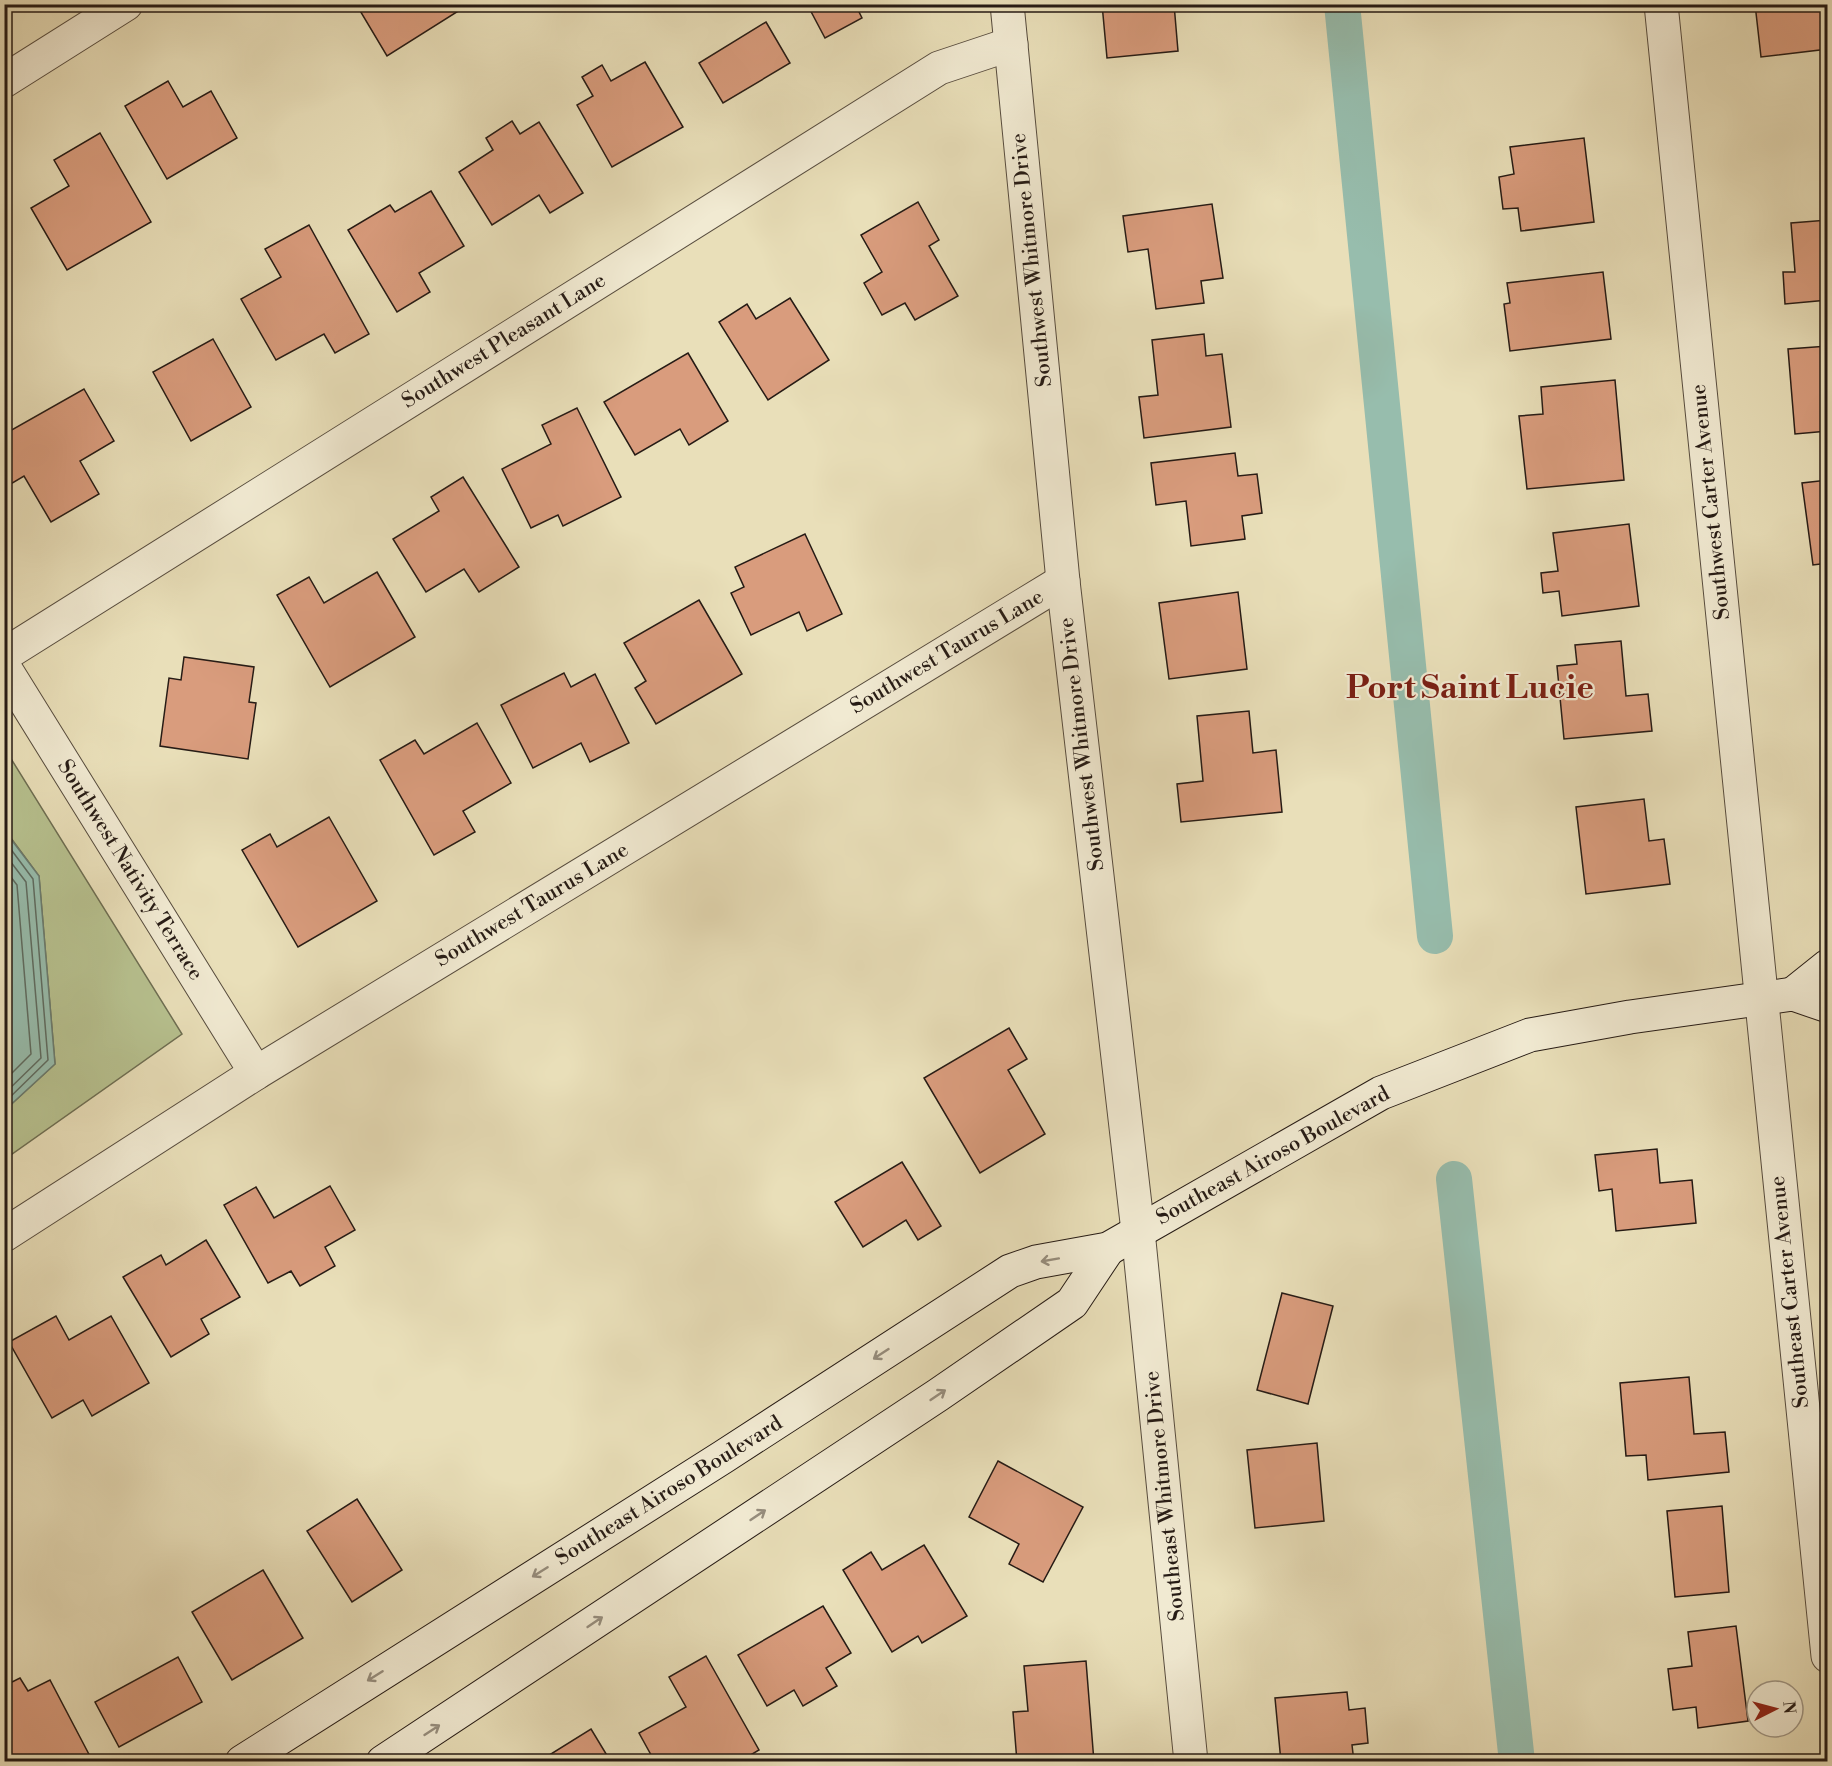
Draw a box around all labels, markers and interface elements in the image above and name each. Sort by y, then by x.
street label: Southwest Whitmore Drive [1006,132,1058,388]
street label: Southwest Pleasant Lane [397,268,611,414]
street label: Southwest Carter Avenue [1686,383,1736,621]
street label: Southwest Taurus Lane [846,584,1048,720]
street label: Southwest Whitmore Drive [1054,616,1110,872]
district label: Port Saint Lucie [1346,668,1594,709]
street label: Southwest Nativity Terrace [51,755,209,985]
street label: Southwest Taurus Lane [431,837,633,973]
street label: Southeast Airoso Boulevard [1152,1081,1394,1231]
street label: Southeast Carter Avenue [1765,1174,1815,1410]
one-way arrow [1041,1254,1060,1265]
one-way arrow [873,1348,890,1361]
street label: Southeast Whitmore Drive [1139,1370,1191,1622]
one-way arrow [929,1389,945,1401]
street label: Southeast Airoso Boulevard [551,1410,787,1572]
one-way arrow [749,1509,765,1521]
one-way arrow [532,1567,549,1579]
one-way arrow [586,1616,603,1628]
one-way arrow [367,1671,384,1683]
north arrow [1745,1679,1805,1739]
text: N [1778,1700,1800,1715]
one-way arrow [423,1724,440,1736]

